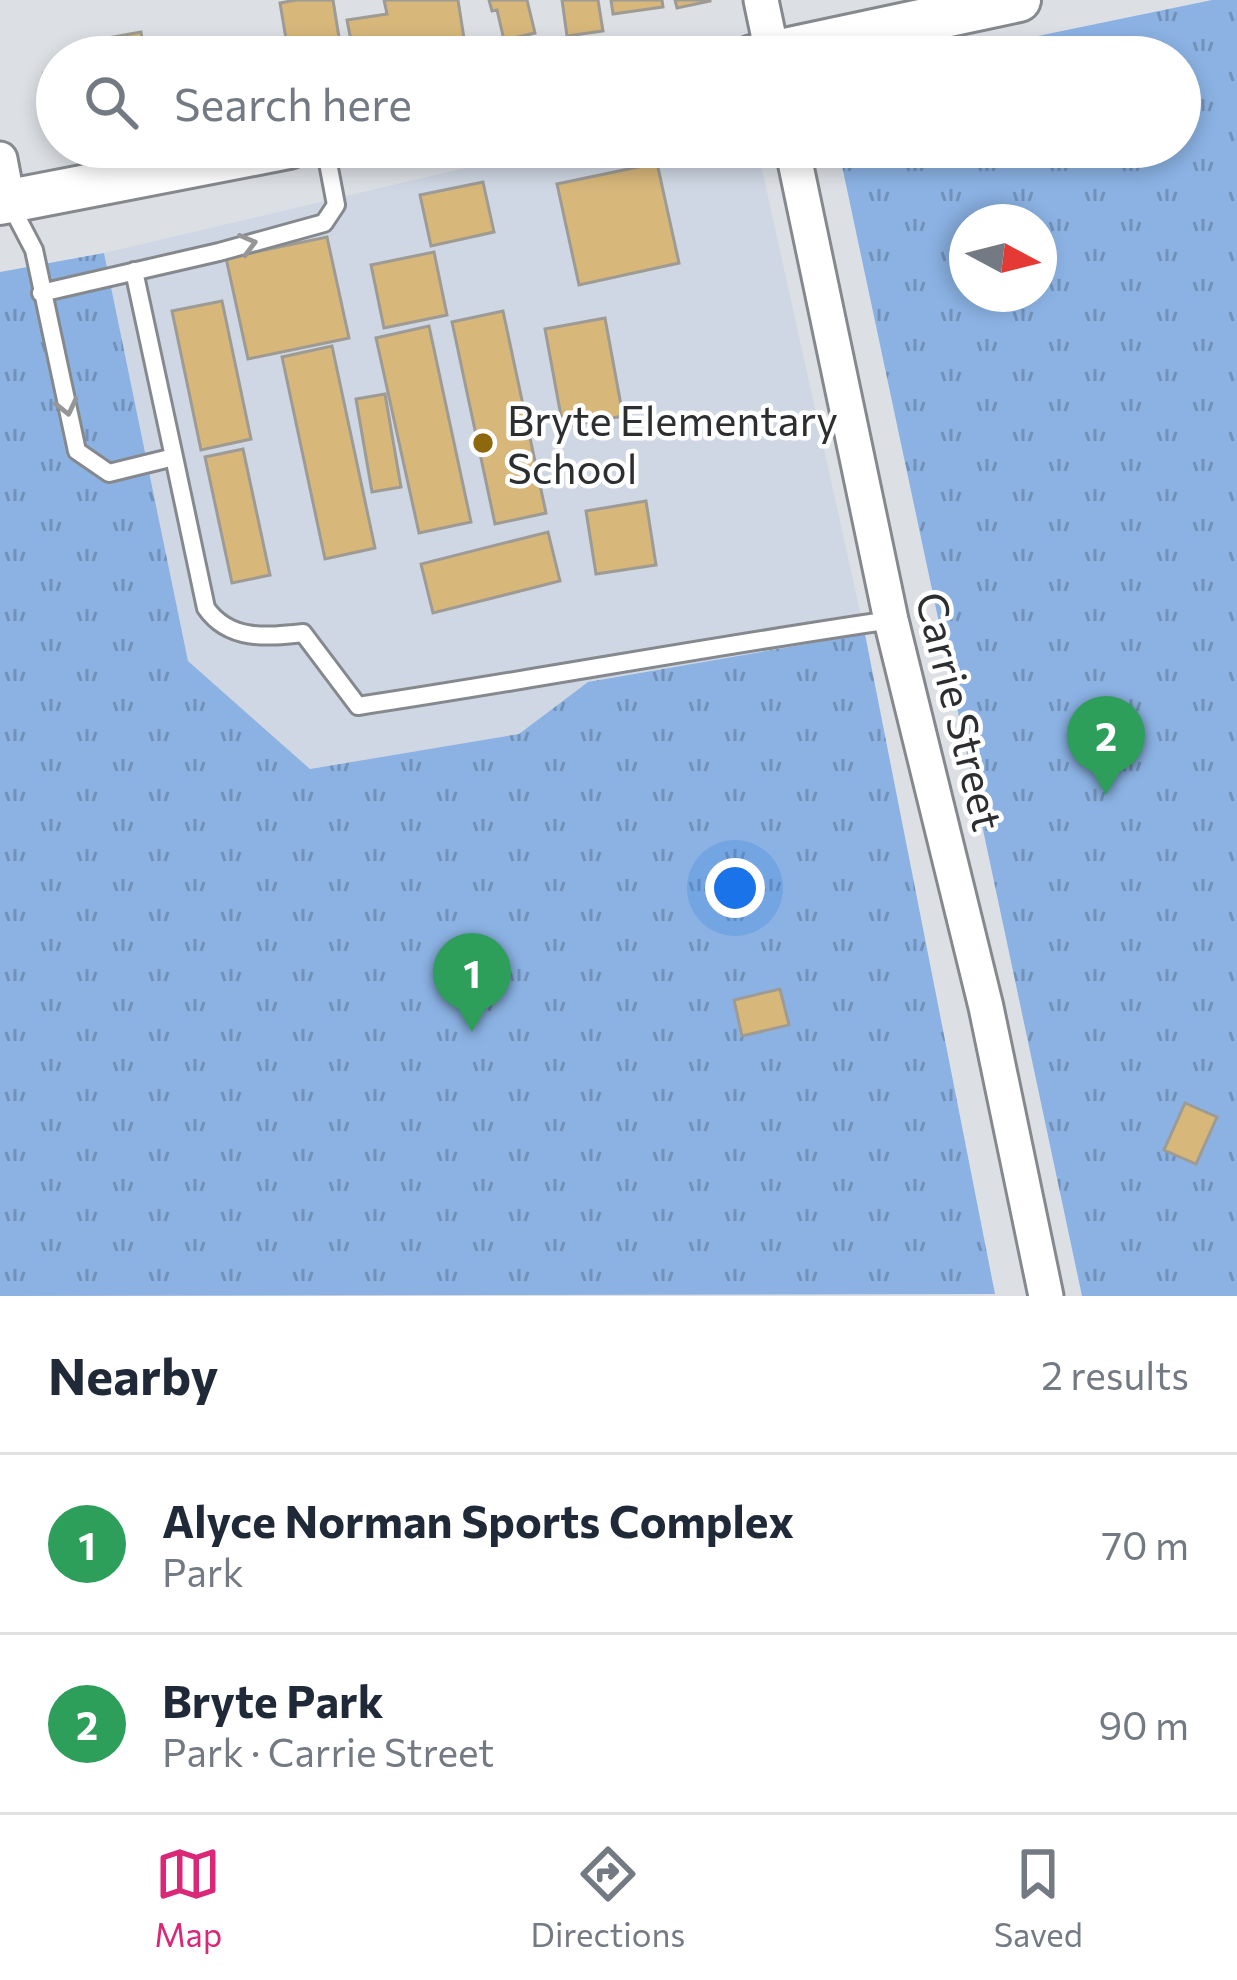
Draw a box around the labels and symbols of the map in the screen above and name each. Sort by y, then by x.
north arrow [949,204,1057,312]
one-way arrow [238,234,258,259]
place label: Bryte Elementary School [507,393,838,493]
one-way arrow [53,396,78,416]
marker: Bryte Elementary School [470,430,496,456]
street label: Carrie Street [906,586,1016,836]
pin: 2 [1067,696,1145,795]
your location [705,858,765,918]
pin: 1 [433,933,511,1032]

